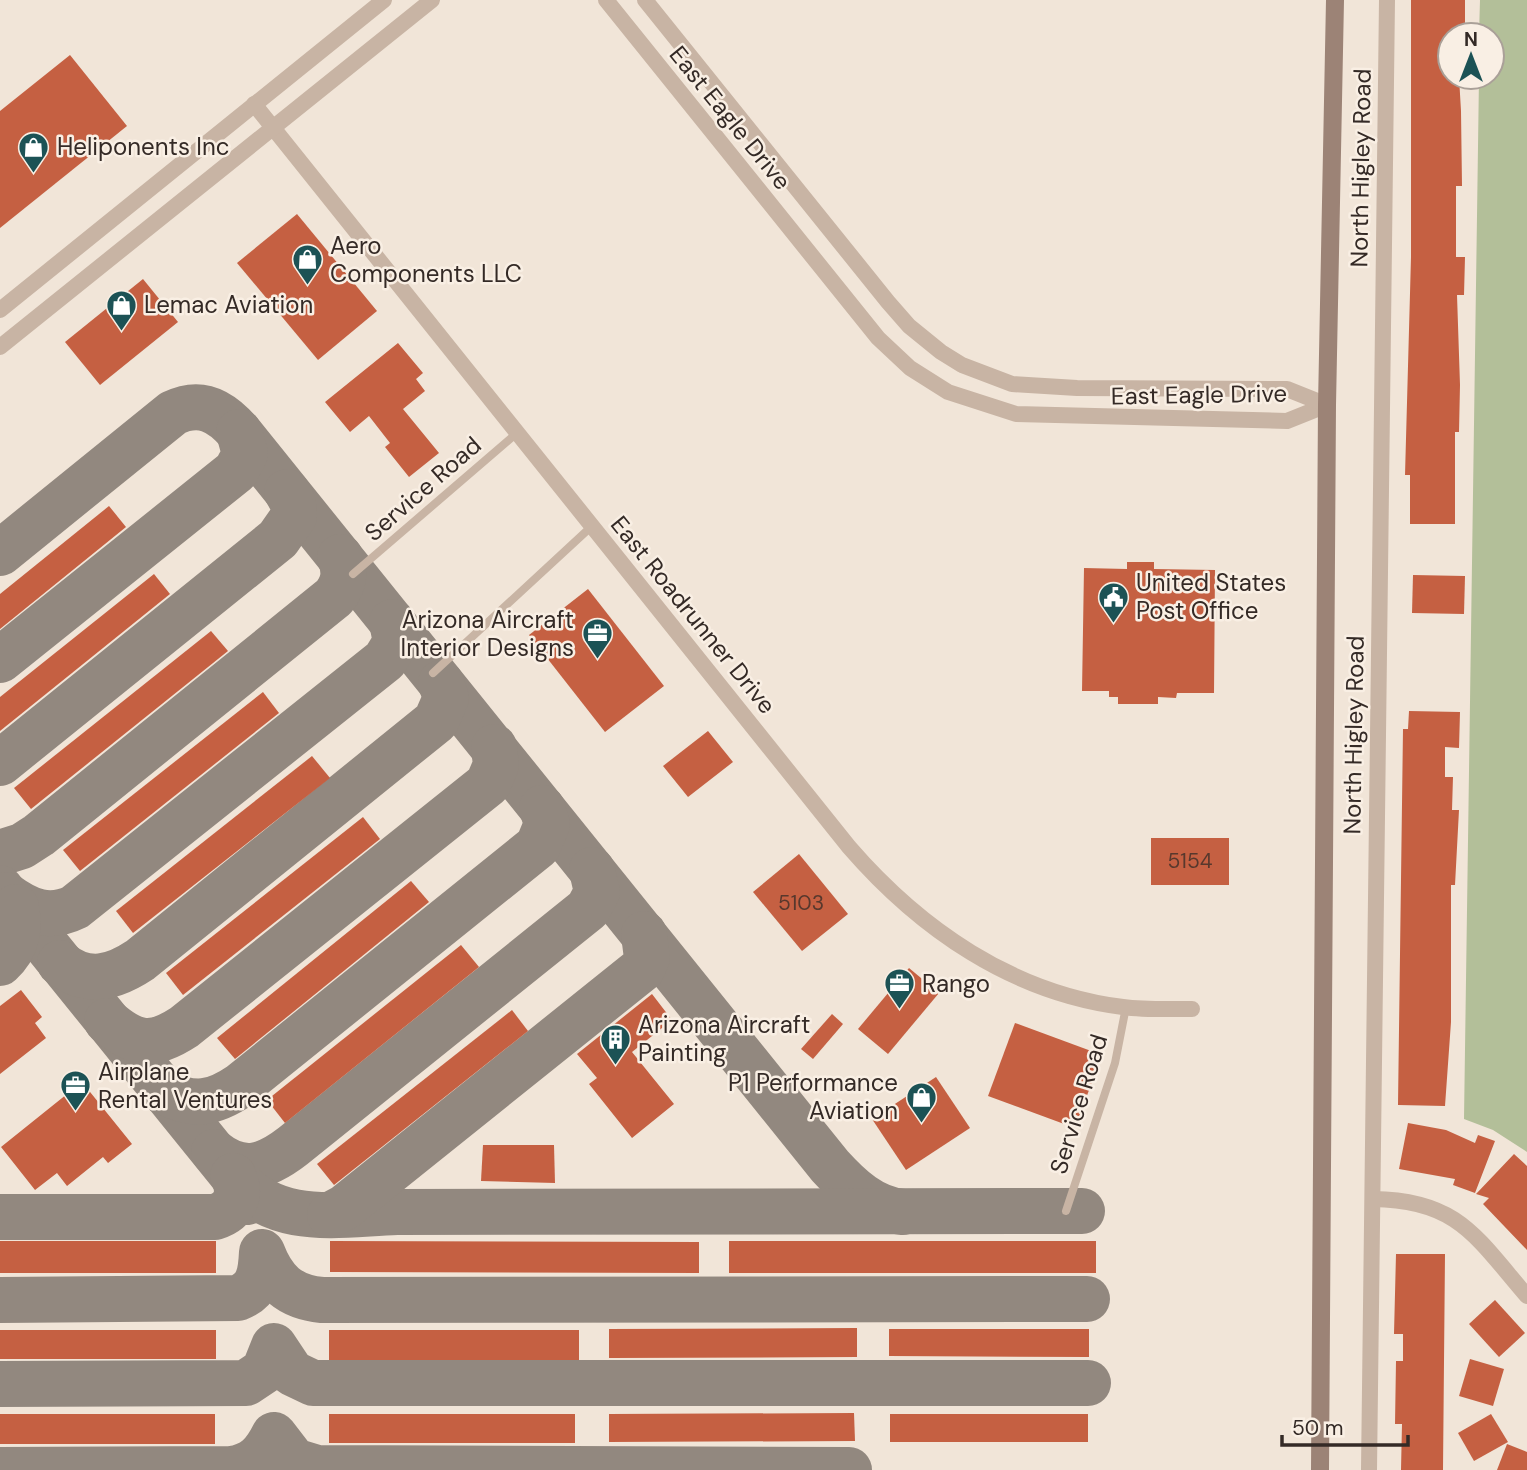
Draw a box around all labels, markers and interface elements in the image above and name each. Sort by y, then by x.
north arrow [1436,21,1506,91]
text: N [1464,27,1478,52]
street label: East Eagle Drive [663,39,798,196]
street label: North Higley Road [1343,68,1378,268]
shop icon: Heliponents Inc [17,130,51,174]
place label: Heliponents Inc [57,131,230,162]
place label: Aero Components LLC [330,230,522,289]
shop icon: Aero Components LLC [290,243,324,287]
shop icon: Lemac Aviation [104,288,138,332]
place label: Lemac Aviation [144,289,313,320]
street label: East Eagle Drive [1111,377,1287,412]
street label: Service Road [358,430,487,548]
street label: East Roadrunner Drive [604,509,783,720]
place label: United States Post Office [1136,567,1286,626]
public building icon: United States Post Office [1096,580,1130,624]
place label: Arizona Aircraft Interior Designs [401,604,574,663]
office icon: Arizona Aircraft Interior Designs [580,617,614,661]
street label: North Higley Road [1336,635,1371,835]
house number: 5154 [1168,847,1213,875]
house number: 5103 [778,889,824,917]
office icon: Rango [882,967,916,1011]
place label: Rango [922,968,990,999]
place label: Arizona Aircraft Painting [638,1009,810,1068]
building icon: Arizona Aircraft Painting [598,1022,632,1066]
street label: Service Road [1043,1030,1114,1177]
place label: Airplane Rental Ventures [98,1056,272,1115]
place label: P1 Performance Aviation [728,1067,898,1126]
office icon: Airplane Rental Ventures [58,1069,92,1113]
shop icon: P1 Performance Aviation [904,1080,938,1124]
scale bar [1282,1404,1408,1448]
text: 50 m [1292,1414,1343,1442]

